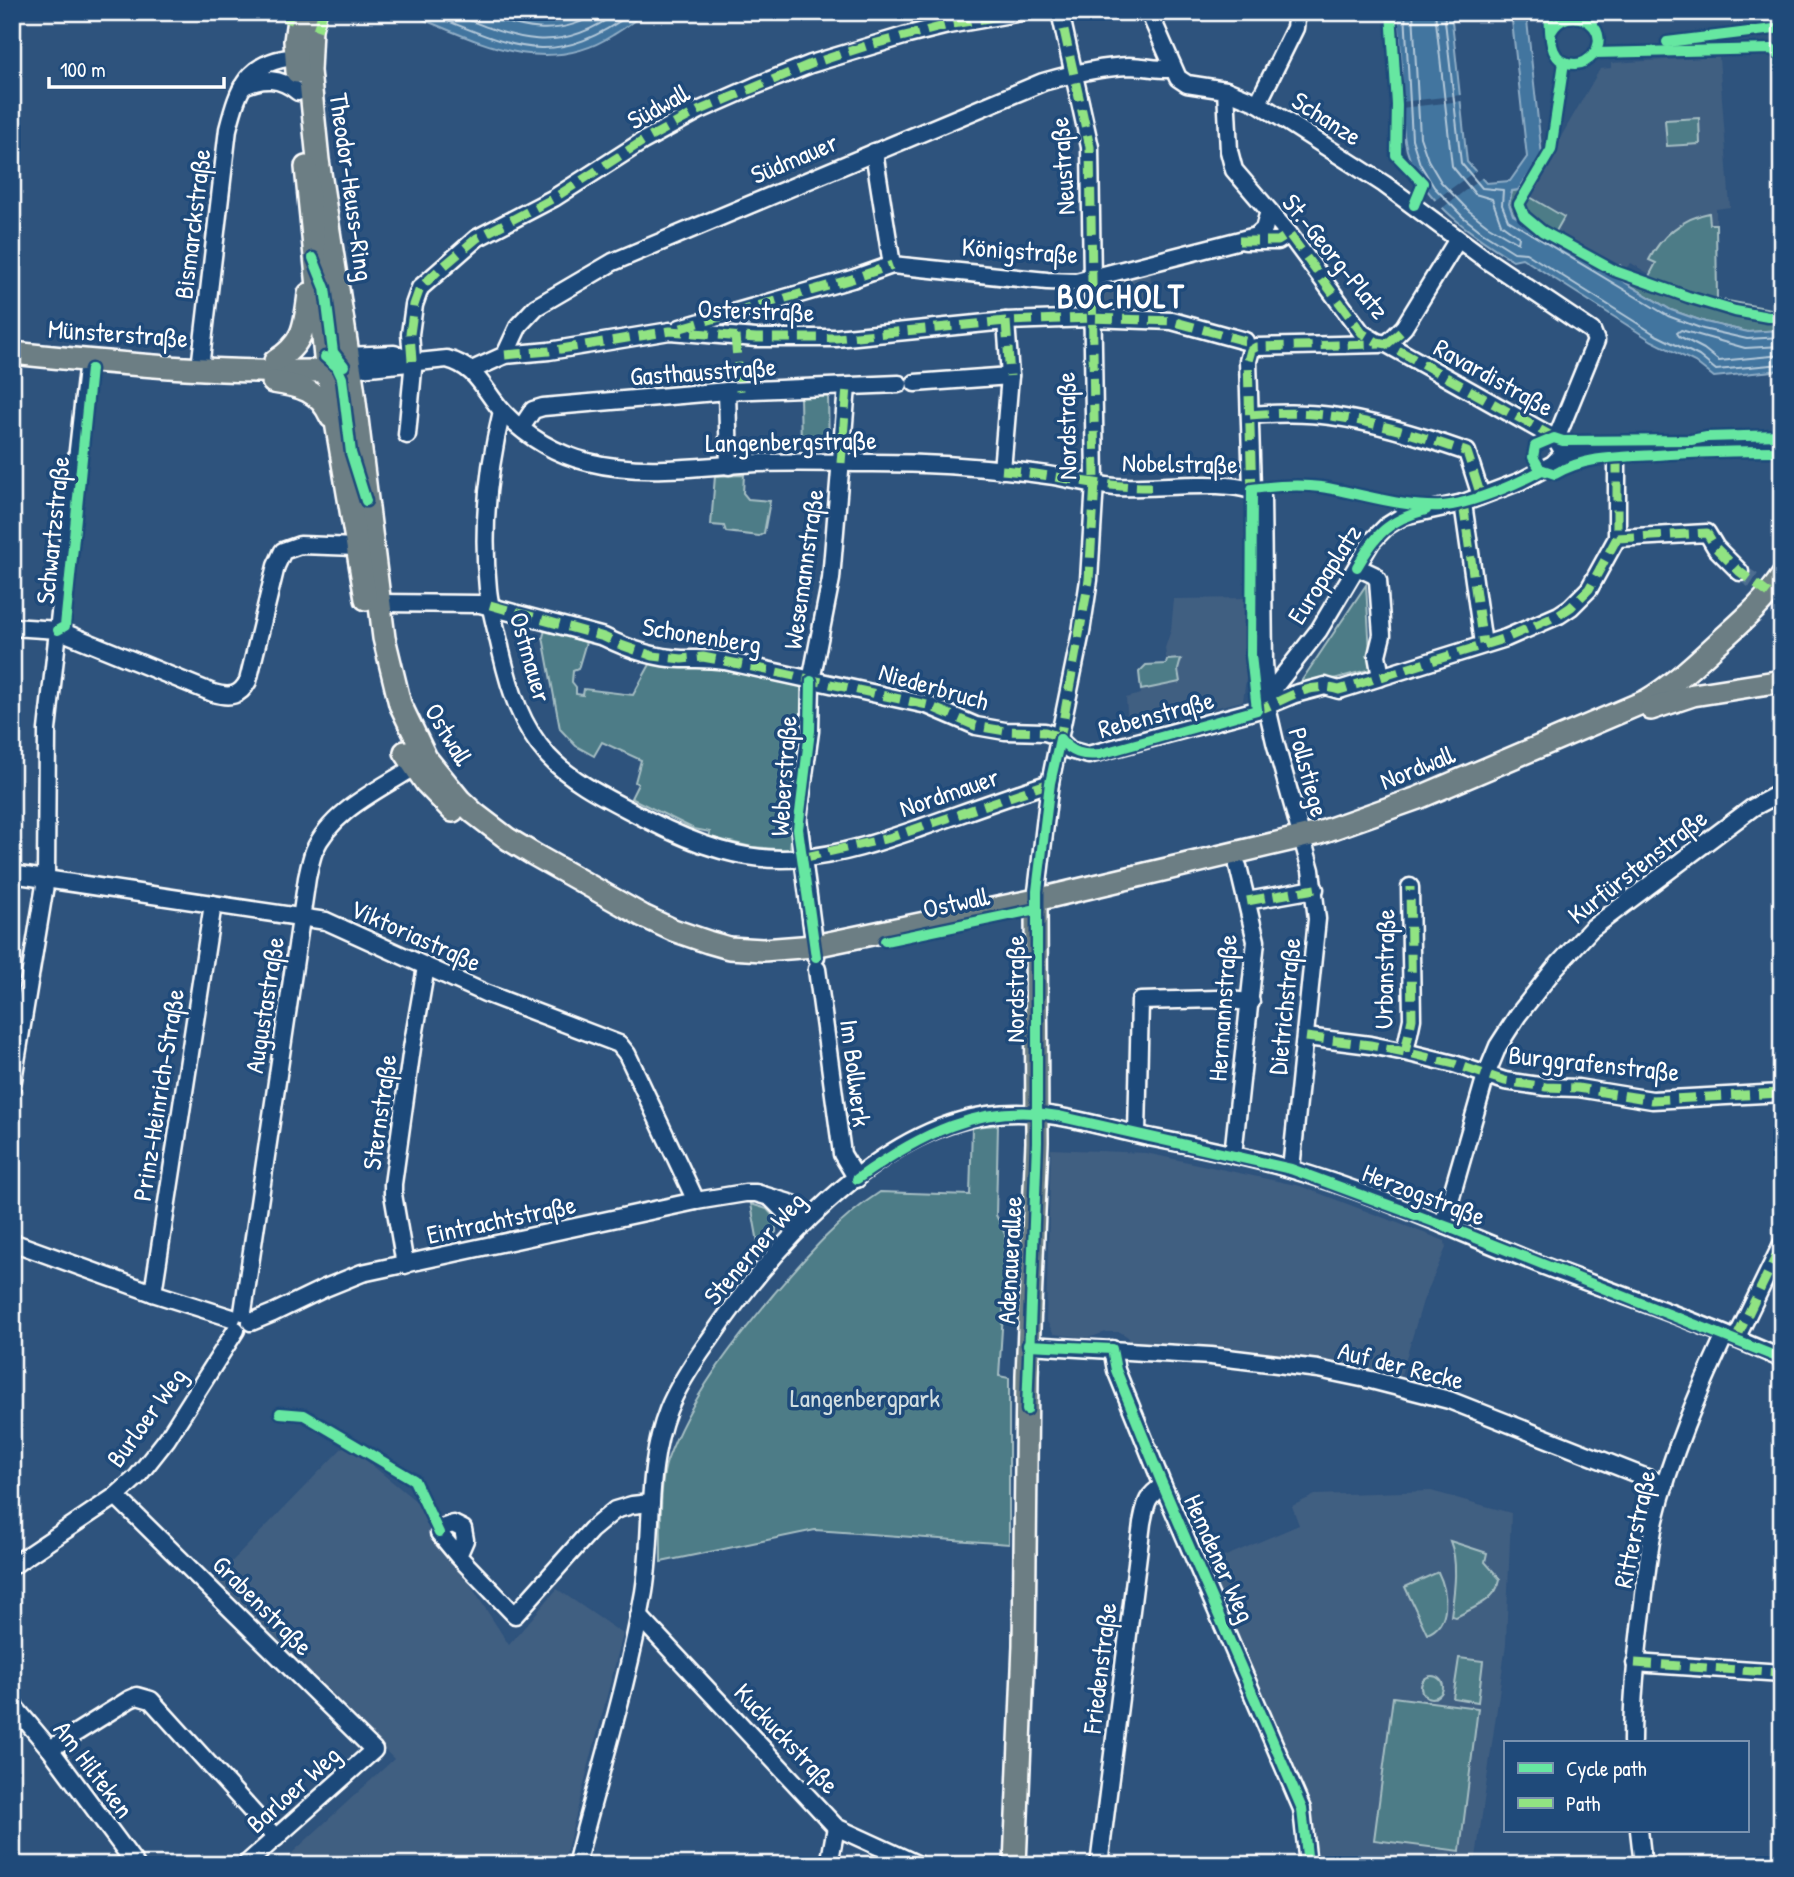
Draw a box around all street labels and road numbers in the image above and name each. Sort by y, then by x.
street label: Südwall [621,74,696,137]
street label: Schanze [1285,83,1369,153]
street label: Theodor-Heuss-Ring [321,91,383,283]
street label: Neustraße [1041,116,1083,216]
street label: Südmauer [745,124,843,192]
street label: Bismarckstraße [165,147,219,301]
street label: St.-Georg-Platz [1275,186,1397,326]
street label: Königstraße [961,228,1079,272]
street label: Osterstraße [697,290,815,330]
street label: Münsterstraße [47,311,189,355]
street label: Ravardistraße [1428,330,1560,424]
street label: Gasthausstraße [629,348,777,394]
street label: Nordstraße [1048,372,1084,480]
street label: Langenbergstraße [705,422,877,460]
street label: Nobelstraße [1122,444,1238,482]
street label: Schwartzstraße [27,454,77,606]
street label: Wesemannstraße [774,487,832,651]
street label: Europaplatz [1279,517,1369,631]
street label: Ostmauer [501,608,561,706]
street label: Schonenberg [640,608,764,662]
street label: Niederbruch [875,654,993,718]
street label: Rebenstraße [1094,682,1218,746]
street label: Ostwall [417,696,482,772]
street label: Weberstraße [761,715,805,837]
street label: Pollstiege [1280,723,1338,821]
street label: Nordwall [1374,736,1460,798]
street label: Nordmauer [895,759,1003,825]
street label: Kurfürstenstraße [1560,800,1714,932]
street label: Ostwall [920,878,993,926]
street label: Viktoriastraße [345,891,487,979]
street label: Urbanstraße [1365,909,1403,1029]
street label: Hermannstraße [1199,933,1245,1083]
street label: Augustastraße [236,934,292,1076]
street label: Nordstraße [997,935,1032,1043]
street label: Dietrichstraße [1259,936,1309,1076]
street label: Prinz-Heinrich-Straße [124,986,192,1204]
street label: Im Bollwerk [832,1017,880,1129]
street label: Burggrafenstraße [1507,1037,1681,1089]
street label: Sternstraße [354,1052,404,1172]
street label: Herzogstraße [1358,1155,1490,1233]
street label: Stenerner Weg [695,1184,813,1312]
street label: Eintrachtstraße [423,1186,579,1252]
street label: Adenauerallee [988,1195,1030,1325]
street label: Auf der Recke [1335,1333,1467,1397]
street label: Burloer Weg [98,1360,194,1474]
street label: Ritterstraße [1604,1467,1664,1591]
street label: Hemdener Weg [1176,1488,1264,1628]
street label: Grabenstraße [205,1547,321,1663]
street label: Friedenstraße [1073,1601,1124,1736]
street label: Kuckuckstraße [727,1675,847,1801]
street label: Am Hilteken [46,1713,142,1825]
street label: Barloer Weg [239,1737,347,1841]

